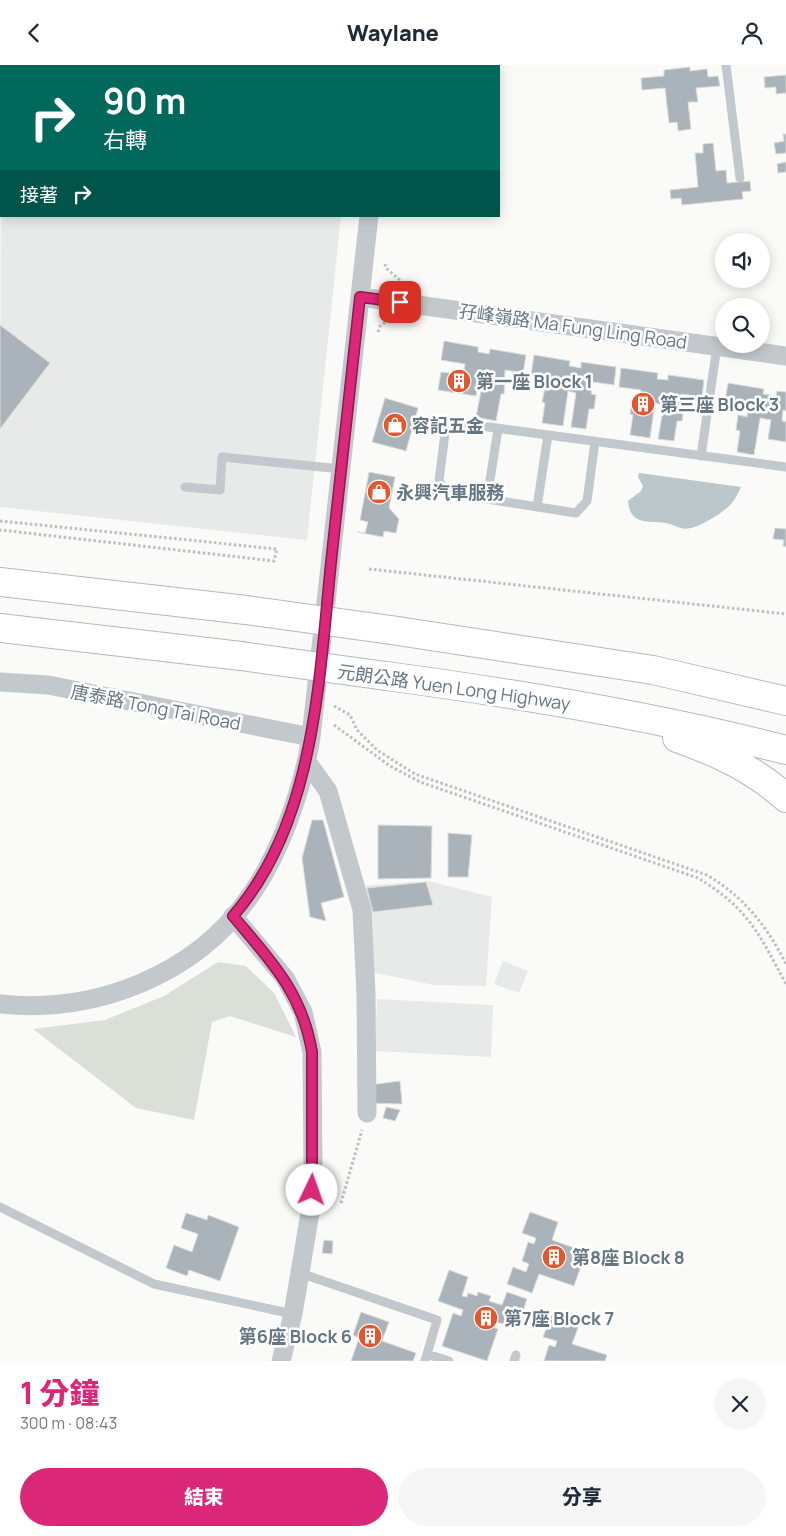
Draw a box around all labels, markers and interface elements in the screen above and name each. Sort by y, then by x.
text: Waylane [347,18,439,48]
icon: back [20,19,48,47]
icon: person [738,19,766,47]
text: 90 m [103,77,186,125]
icon: right [20,85,85,150]
text: 右轉 [103,125,147,155]
icon: right [68,180,96,208]
text: 接著 [20,182,58,208]
map controls [715,233,770,353]
button: sound [715,233,770,288]
pin [379,281,421,323]
icon: arrive [386,288,414,316]
street label: 孖峰嶺路 Ma Fung Ling Road [457,298,689,354]
button: search [715,298,770,353]
building icon: 第一座 Block 1 [446,368,472,394]
place label: 第一座 Block 1 [476,369,593,393]
building icon: 第三座 Block 3 [630,391,656,417]
place label: 第三座 Block 3 [660,392,779,416]
shop icon: 容記五金 [382,412,408,438]
place label: 容記五金 [412,413,484,437]
shop icon: 永興汽車服務 [366,479,392,505]
place label: 永興汽車服務 [396,480,504,504]
street label: 元朗公路 Yuen Long Highway [336,659,573,715]
street label: 唐泰路 Tong Tai Road [69,679,243,735]
position arrow [285,1163,337,1215]
building icon: 第8座 Block 8 [541,1244,567,1270]
place label: 第8座 Block 8 [572,1245,685,1269]
building icon: 第7座 Block 7 [473,1305,499,1331]
place label: 第7座 Block 7 [504,1306,614,1330]
building icon: 第6座 Block 6 [357,1323,383,1349]
place label: 第6座 Block 6 [239,1324,352,1348]
text: 1 分鐘 [20,1372,100,1413]
button: close [714,1378,766,1430]
text: 300 m · 08:43 [20,1412,117,1434]
button: 結束 [20,1468,388,1526]
button: 分享 [398,1468,766,1526]

